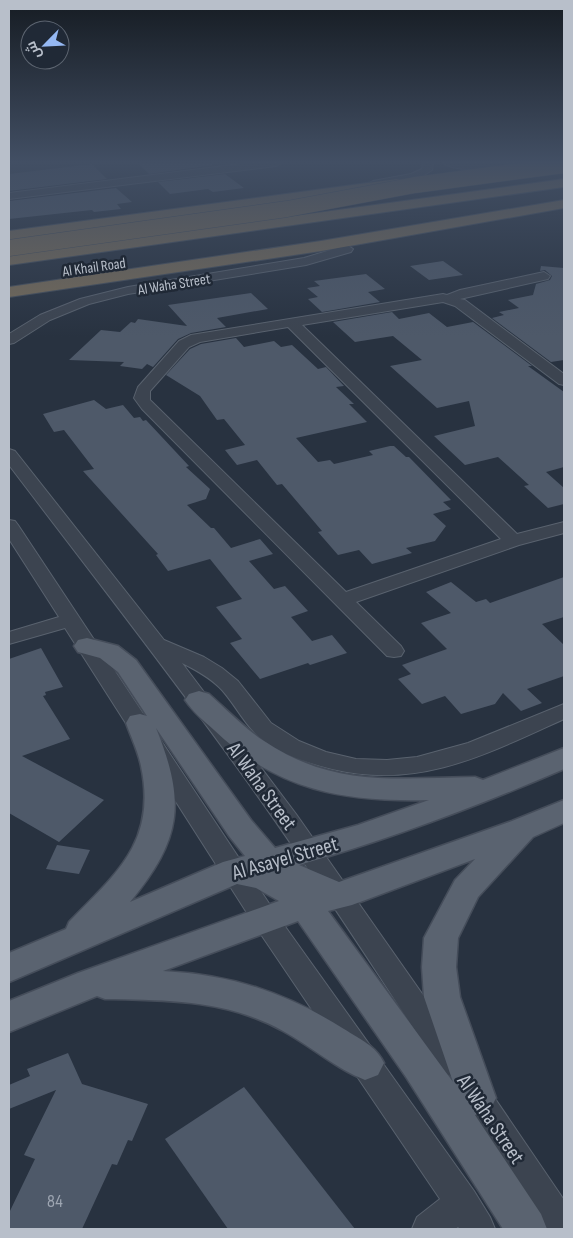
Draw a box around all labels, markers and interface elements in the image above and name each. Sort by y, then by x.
north arrow [20,20,70,70]
text: ش [22,38,45,62]
street label: Al Khail Road [60,254,127,281]
street label: Al Waha Street [135,269,212,300]
street label: Al Waha Street [221,737,302,835]
street label: Al Asayel Street [228,831,341,886]
street label: Al Waha Street [451,1069,530,1169]
house number: 84 [47,1191,63,1212]

